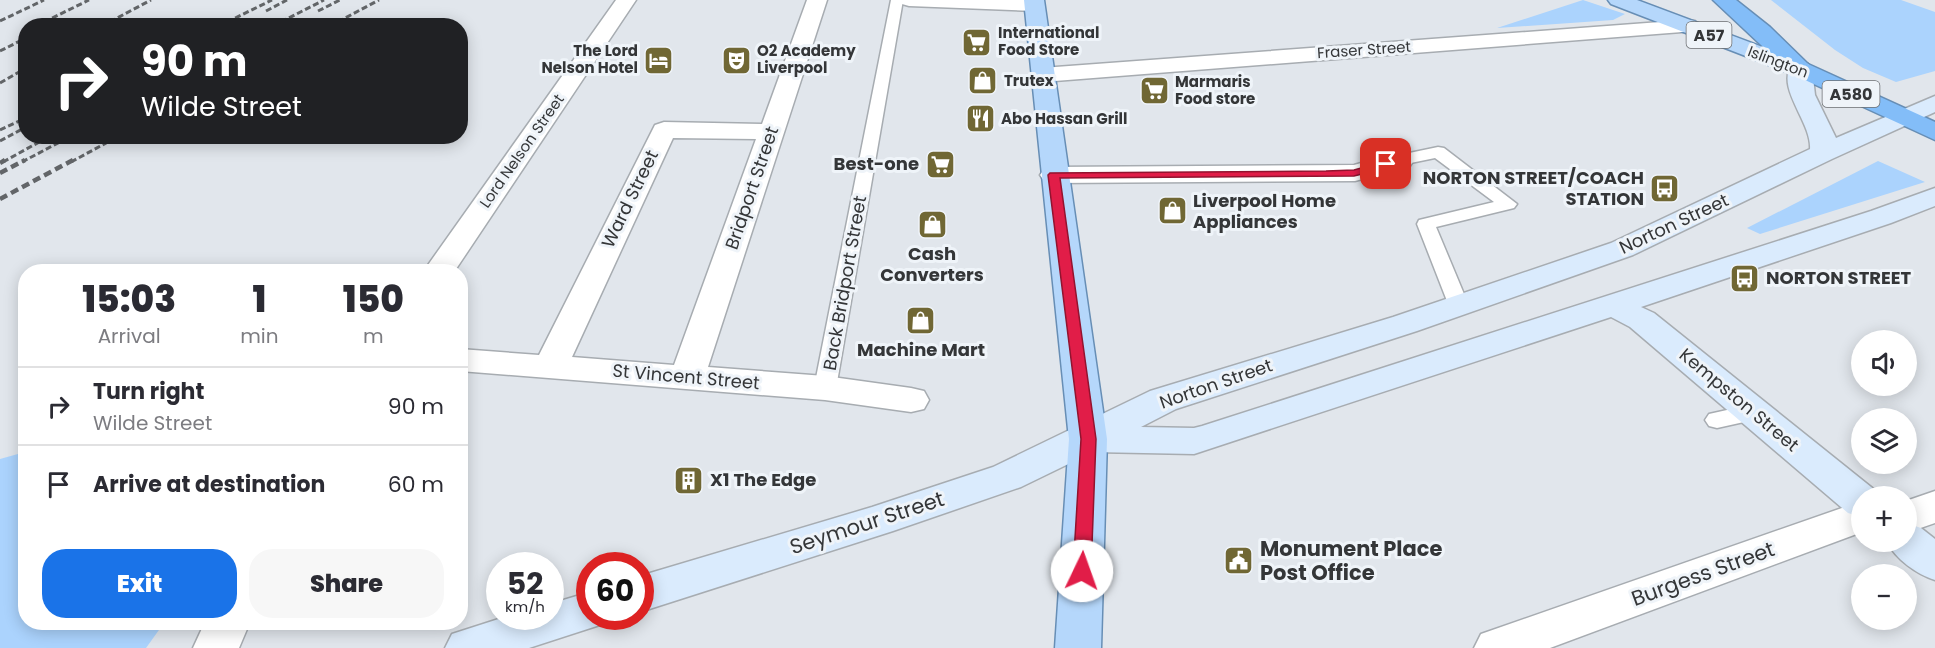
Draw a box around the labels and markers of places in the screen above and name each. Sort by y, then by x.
place label: International Food Store [998,22,1099,60]
supermarket icon: International Food Store [961,26,993,58]
place label: The Lord Nelson Hotel [542,40,638,78]
place label: O2 Academy Liverpool [757,40,856,78]
hotel icon: The Lord Nelson Hotel [643,44,675,76]
theatre icon: O2 Academy Liverpool [720,44,752,76]
shop icon: Trutex [967,65,999,97]
place label: Trutex [1004,70,1054,91]
place label: Marmaris Food store [1175,71,1255,109]
supermarket icon: Marmaris Food store [1138,75,1170,107]
restaurant icon: Abo Hassan Grill [964,103,996,135]
place label: Abo Hassan Grill [1001,108,1127,129]
pin [1360,138,1411,189]
supermarket icon: Best-one [924,148,956,180]
place label: Best-one [834,151,919,176]
place label: NORTON STREET/COACH STATION [1423,165,1644,211]
bus stop icon: NORTON STREET/COACH STATION [1649,172,1681,204]
place label: Liverpool Home Appliances [1193,188,1336,234]
shop icon: Liverpool Home Appliances [1156,195,1188,227]
shop icon: Cash Converters [916,209,948,241]
place label: Cash Converters [880,241,984,287]
bus stop icon: NORTON STREET [1729,262,1761,294]
place label: NORTON STREET [1766,265,1911,290]
shop icon: Machine Mart [905,305,937,337]
place label: Machine Mart [857,337,985,362]
building icon: X1 The Edge [673,464,705,496]
place label: X1 The Edge [710,467,816,492]
place label: Monument Place Post Office [1260,534,1443,587]
public building icon: Monument Place Post Office [1223,545,1255,577]

